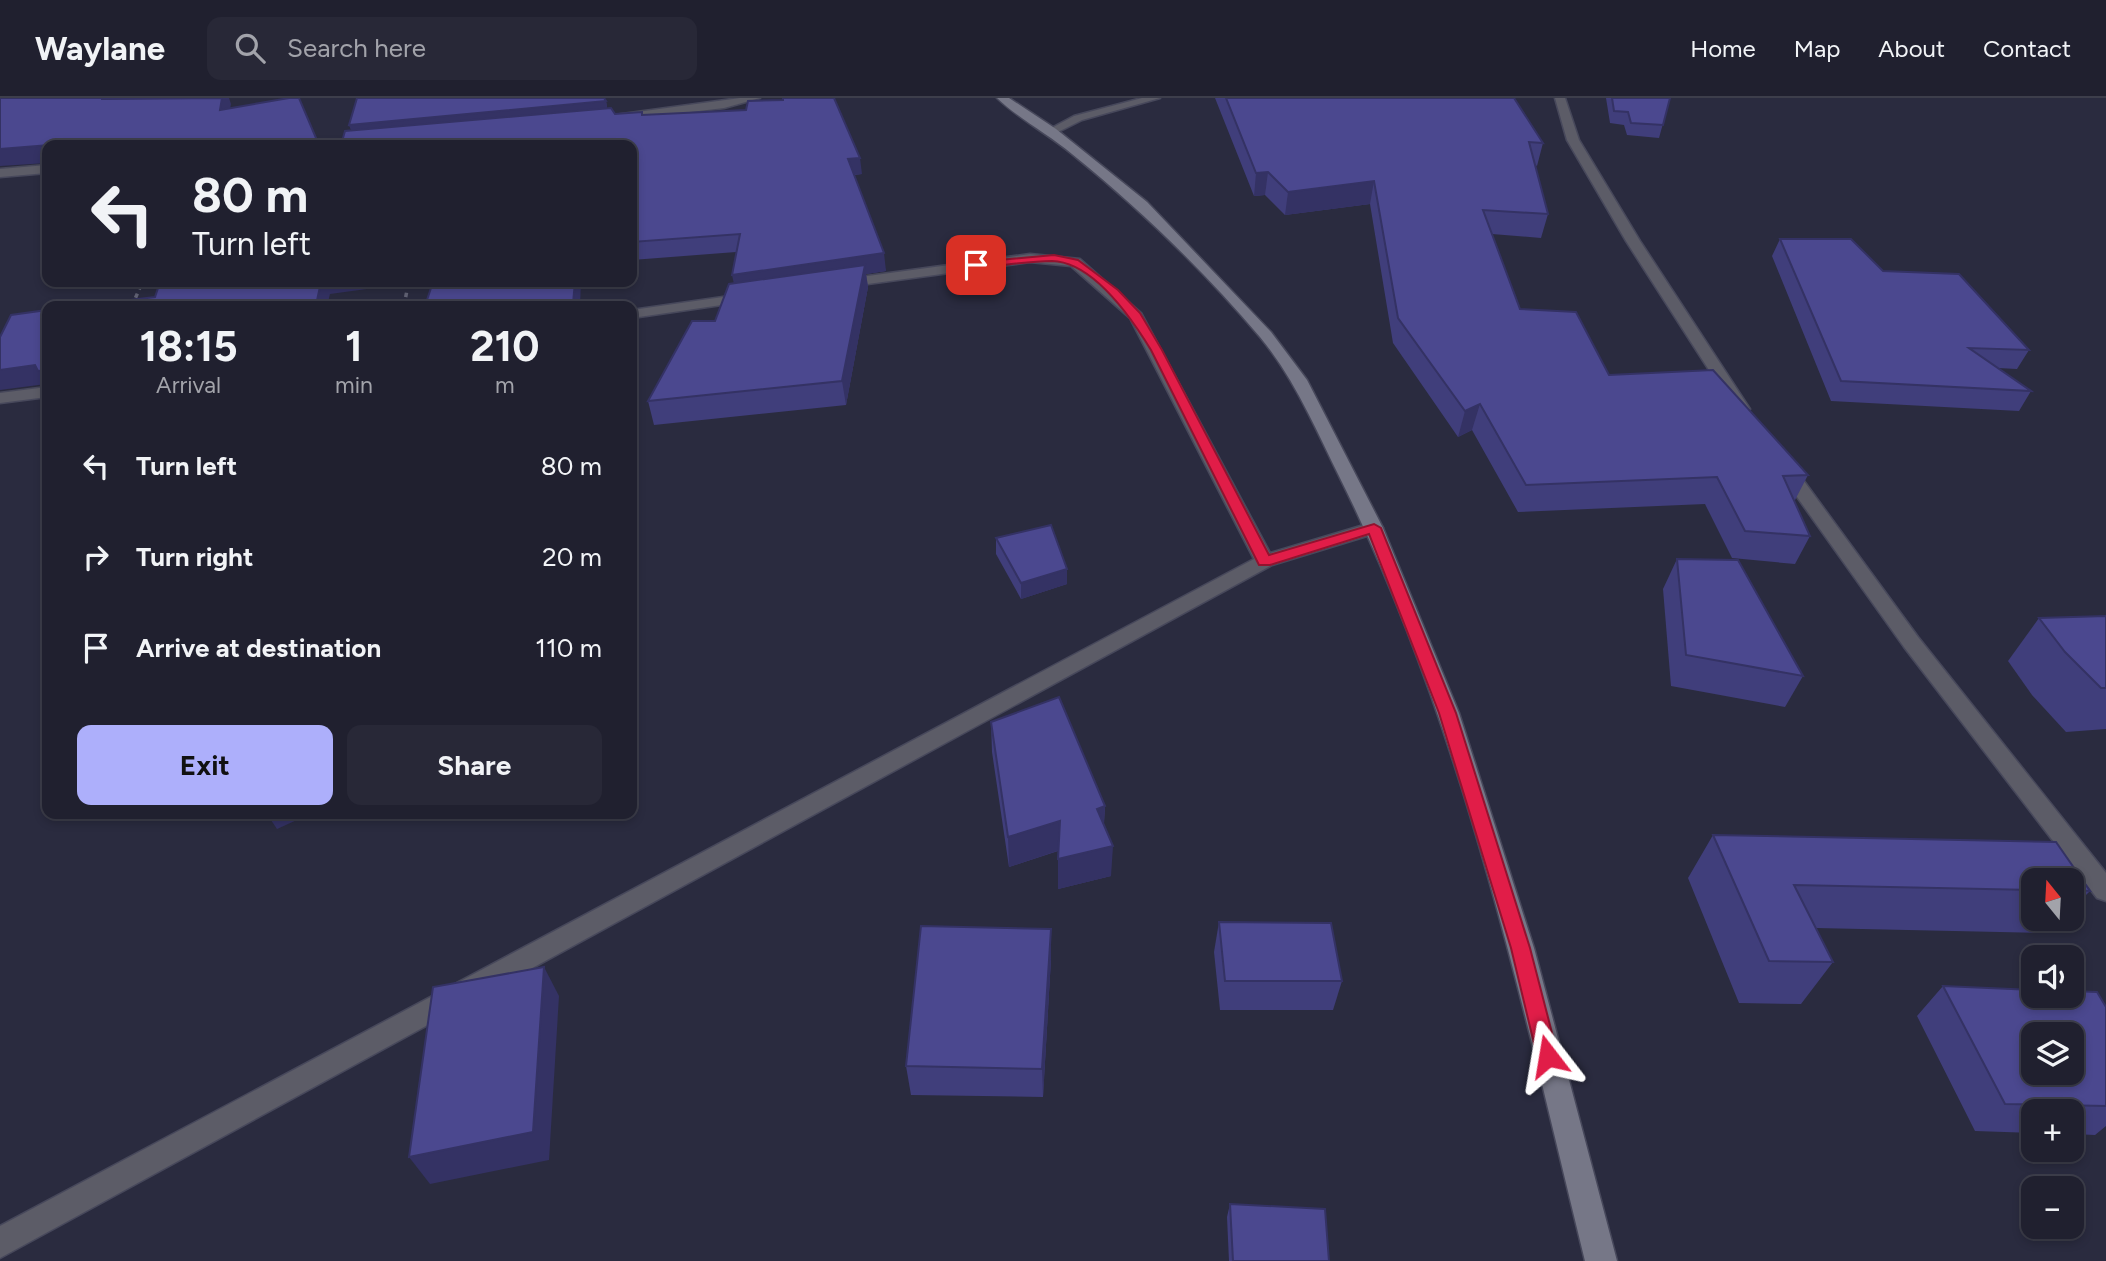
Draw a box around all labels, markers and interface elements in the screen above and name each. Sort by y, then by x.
search box [207,17,697,80]
text: Waylane [35,29,165,68]
icon: search [231,29,269,67]
text: Search here [287,32,426,64]
text: Home [1690,34,1756,63]
text: Map [1794,34,1840,63]
text: About [1878,34,1945,63]
text: Contact [1983,34,2071,63]
text: 80 m [192,165,308,224]
icon: left [77,168,168,259]
text: Turn left [192,225,311,263]
pin [946,235,1006,295]
icon: arrive [957,246,995,284]
text: 18:15 [139,321,238,372]
text: 1 [345,321,363,372]
text: 210 [470,321,540,372]
text: Arrival [156,371,221,399]
text: min [335,371,373,399]
text: m [495,371,515,399]
icon: left [77,447,115,485]
text: Turn left [136,450,237,482]
text: 80 m [541,450,602,482]
icon: right [77,538,115,576]
text: Turn right [136,541,253,573]
text: 20 m [542,541,602,573]
icon: arrive [77,629,115,667]
text: Arrive at destination [136,632,381,664]
text: 110 m [535,632,602,664]
button: Exit [77,725,333,805]
button: Share [347,725,602,805]
north arrow [2021,868,2084,931]
map controls [2021,868,2084,1239]
button: sound [2021,945,2084,1008]
position arrow [1511,1019,1585,1093]
button: layers [2021,1022,2084,1085]
button: + [2021,1099,2084,1162]
button: − [2021,1176,2084,1239]

